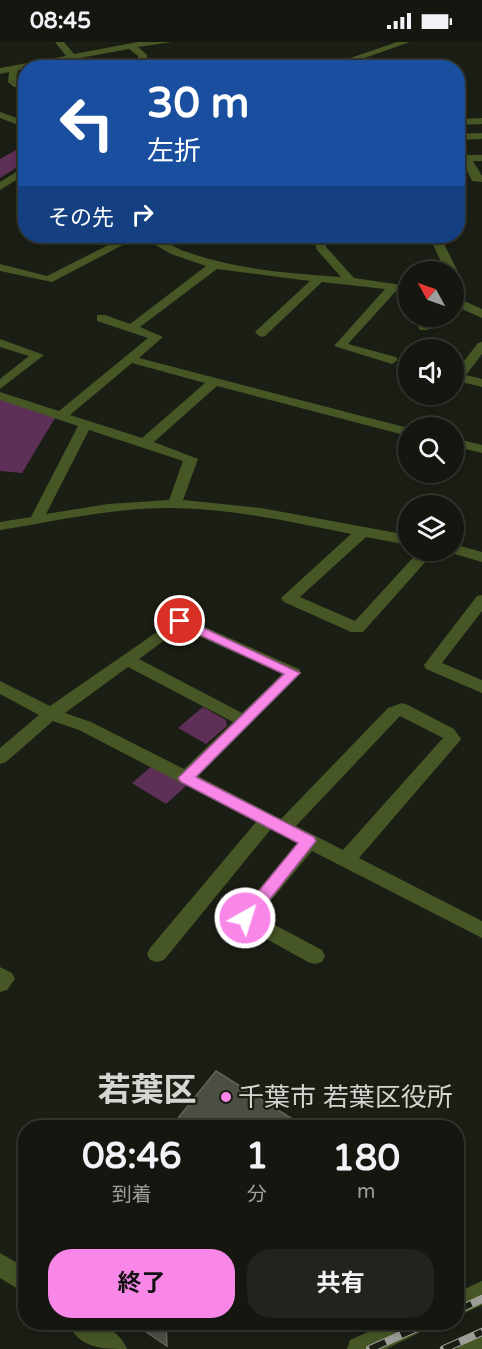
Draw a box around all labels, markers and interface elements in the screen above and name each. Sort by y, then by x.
text: 08:45 [30,8,91,34]
text: 30 m [147,78,249,129]
icon: left [48,84,126,162]
text: 左折 [147,135,201,168]
icon: right [126,198,159,231]
text: その先 [48,205,114,231]
north arrow [398,261,464,327]
map controls [398,261,464,561]
button: sound [398,339,464,405]
button: search [398,417,464,483]
button: layers [398,495,464,561]
pin [154,595,205,646]
icon: arrive [163,604,196,637]
position arrow [213,886,277,950]
district label: 若葉区 [98,1071,197,1110]
place label: 千葉市 若葉区役所 [238,1082,453,1113]
marker: 千葉市 若葉区役所 [219,1090,233,1104]
text: 08:46 [82,1135,182,1178]
text: 1 [246,1135,268,1178]
text: 180 [332,1137,400,1180]
text: m [357,1180,375,1204]
text: 到着 [112,1183,152,1207]
text: 分 [247,1183,267,1207]
button: 終了 [48,1249,235,1318]
button: 共有 [247,1249,434,1318]

